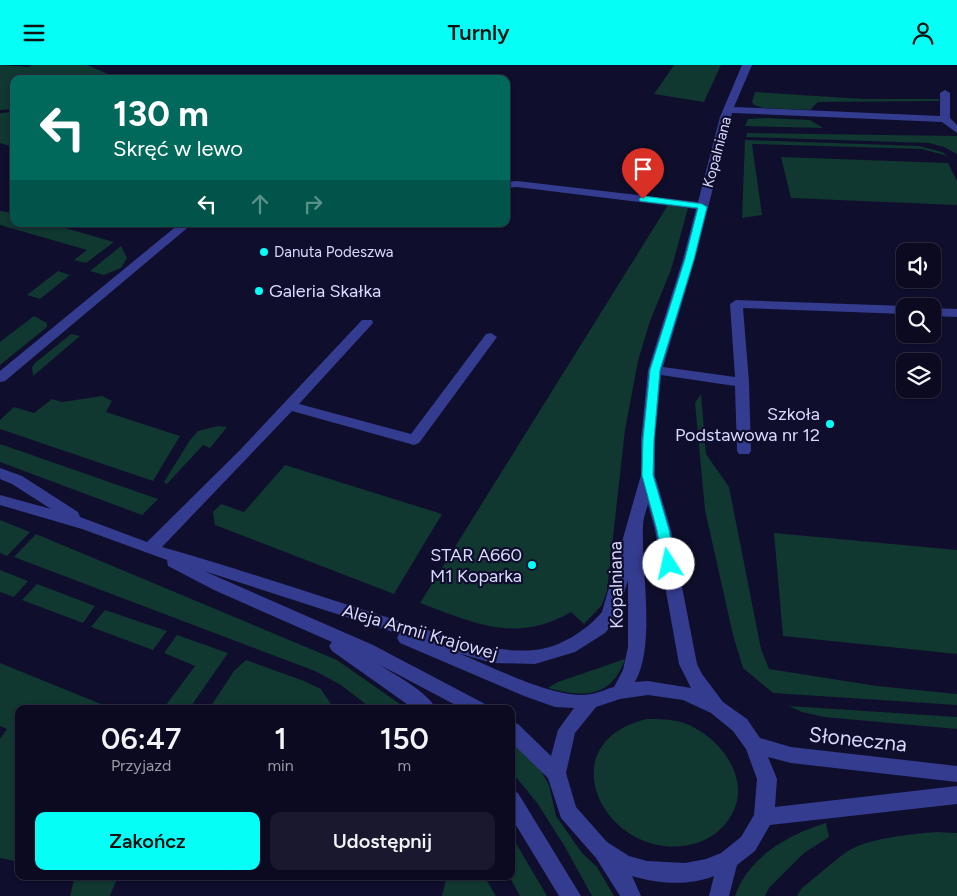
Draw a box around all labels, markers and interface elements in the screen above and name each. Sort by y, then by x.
icon: menu [20,19,48,47]
text: Turnly [448,19,509,46]
icon: person [909,19,937,47]
text: 130 m [113,93,209,135]
icon: left [30,95,95,160]
street label: Kopalniana [699,114,735,190]
text: Skręć w lewo [113,135,243,162]
pin [622,148,664,199]
icon: arrive [629,155,657,183]
icon: left [193,190,221,218]
icon: ahead [246,190,274,218]
icon: right [299,190,327,218]
place label: Danuta Podeszwa [274,243,394,261]
map controls [896,243,941,398]
button: sound [896,243,941,288]
marker: Danuta Podeszwa [258,246,270,258]
place label: Galeria Skałka [269,280,381,302]
marker: Galeria Skałka [253,285,265,297]
button: search [896,298,941,343]
button: layers [896,353,941,398]
place label: Szkoła Podstawowa nr 12 [675,403,820,446]
marker: Szkoła Podstawowa nr 12 [824,418,836,430]
position arrow [642,537,694,589]
street label: Kopalniana [604,541,628,629]
place label: STAR A660 M1 Koparka [430,544,522,587]
marker: STAR A660 M1 Koparka [526,559,538,571]
street label: Aleja Armii Krajowej [340,599,500,665]
text: 06:47 [101,720,181,757]
text: 1 [274,720,287,757]
text: 150 [380,720,429,757]
street label: Słoneczna [808,721,908,757]
text: Przyjazd [111,756,171,775]
text: min [267,756,294,775]
text: m [397,756,411,775]
button: Zakończ [35,812,260,870]
button: Udostępnij [270,812,495,870]

